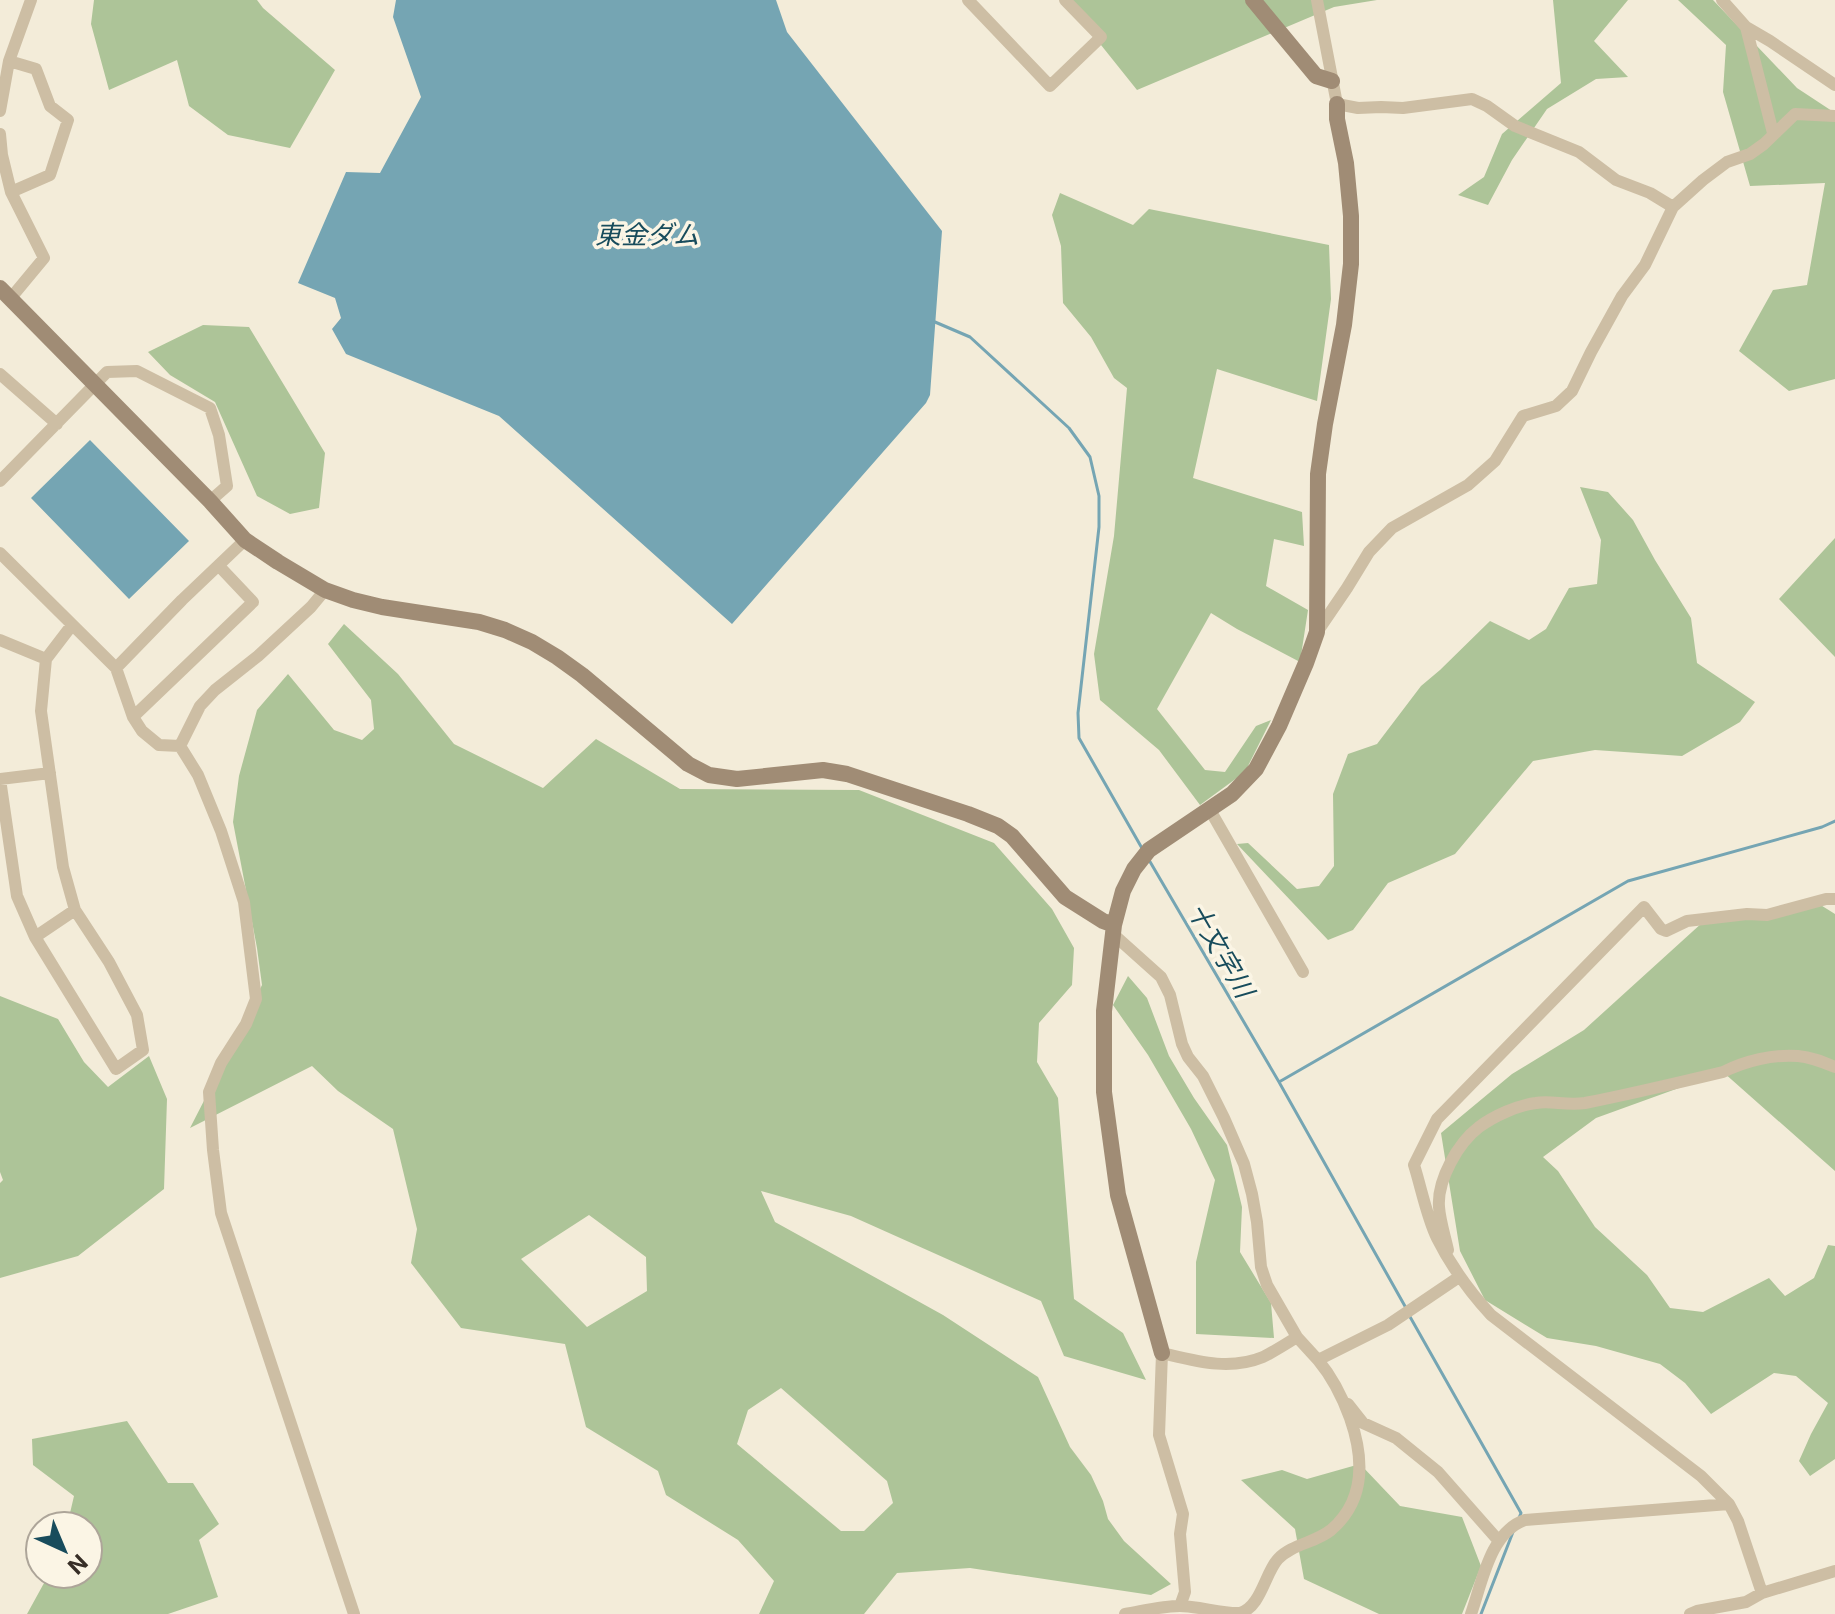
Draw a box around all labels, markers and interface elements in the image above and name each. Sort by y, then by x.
water label: 東金ダム [595,219,699,250]
water label: 十文字川 [1182,897,1262,1005]
north arrow [24,1510,104,1590]
text: N [63,1549,93,1580]

